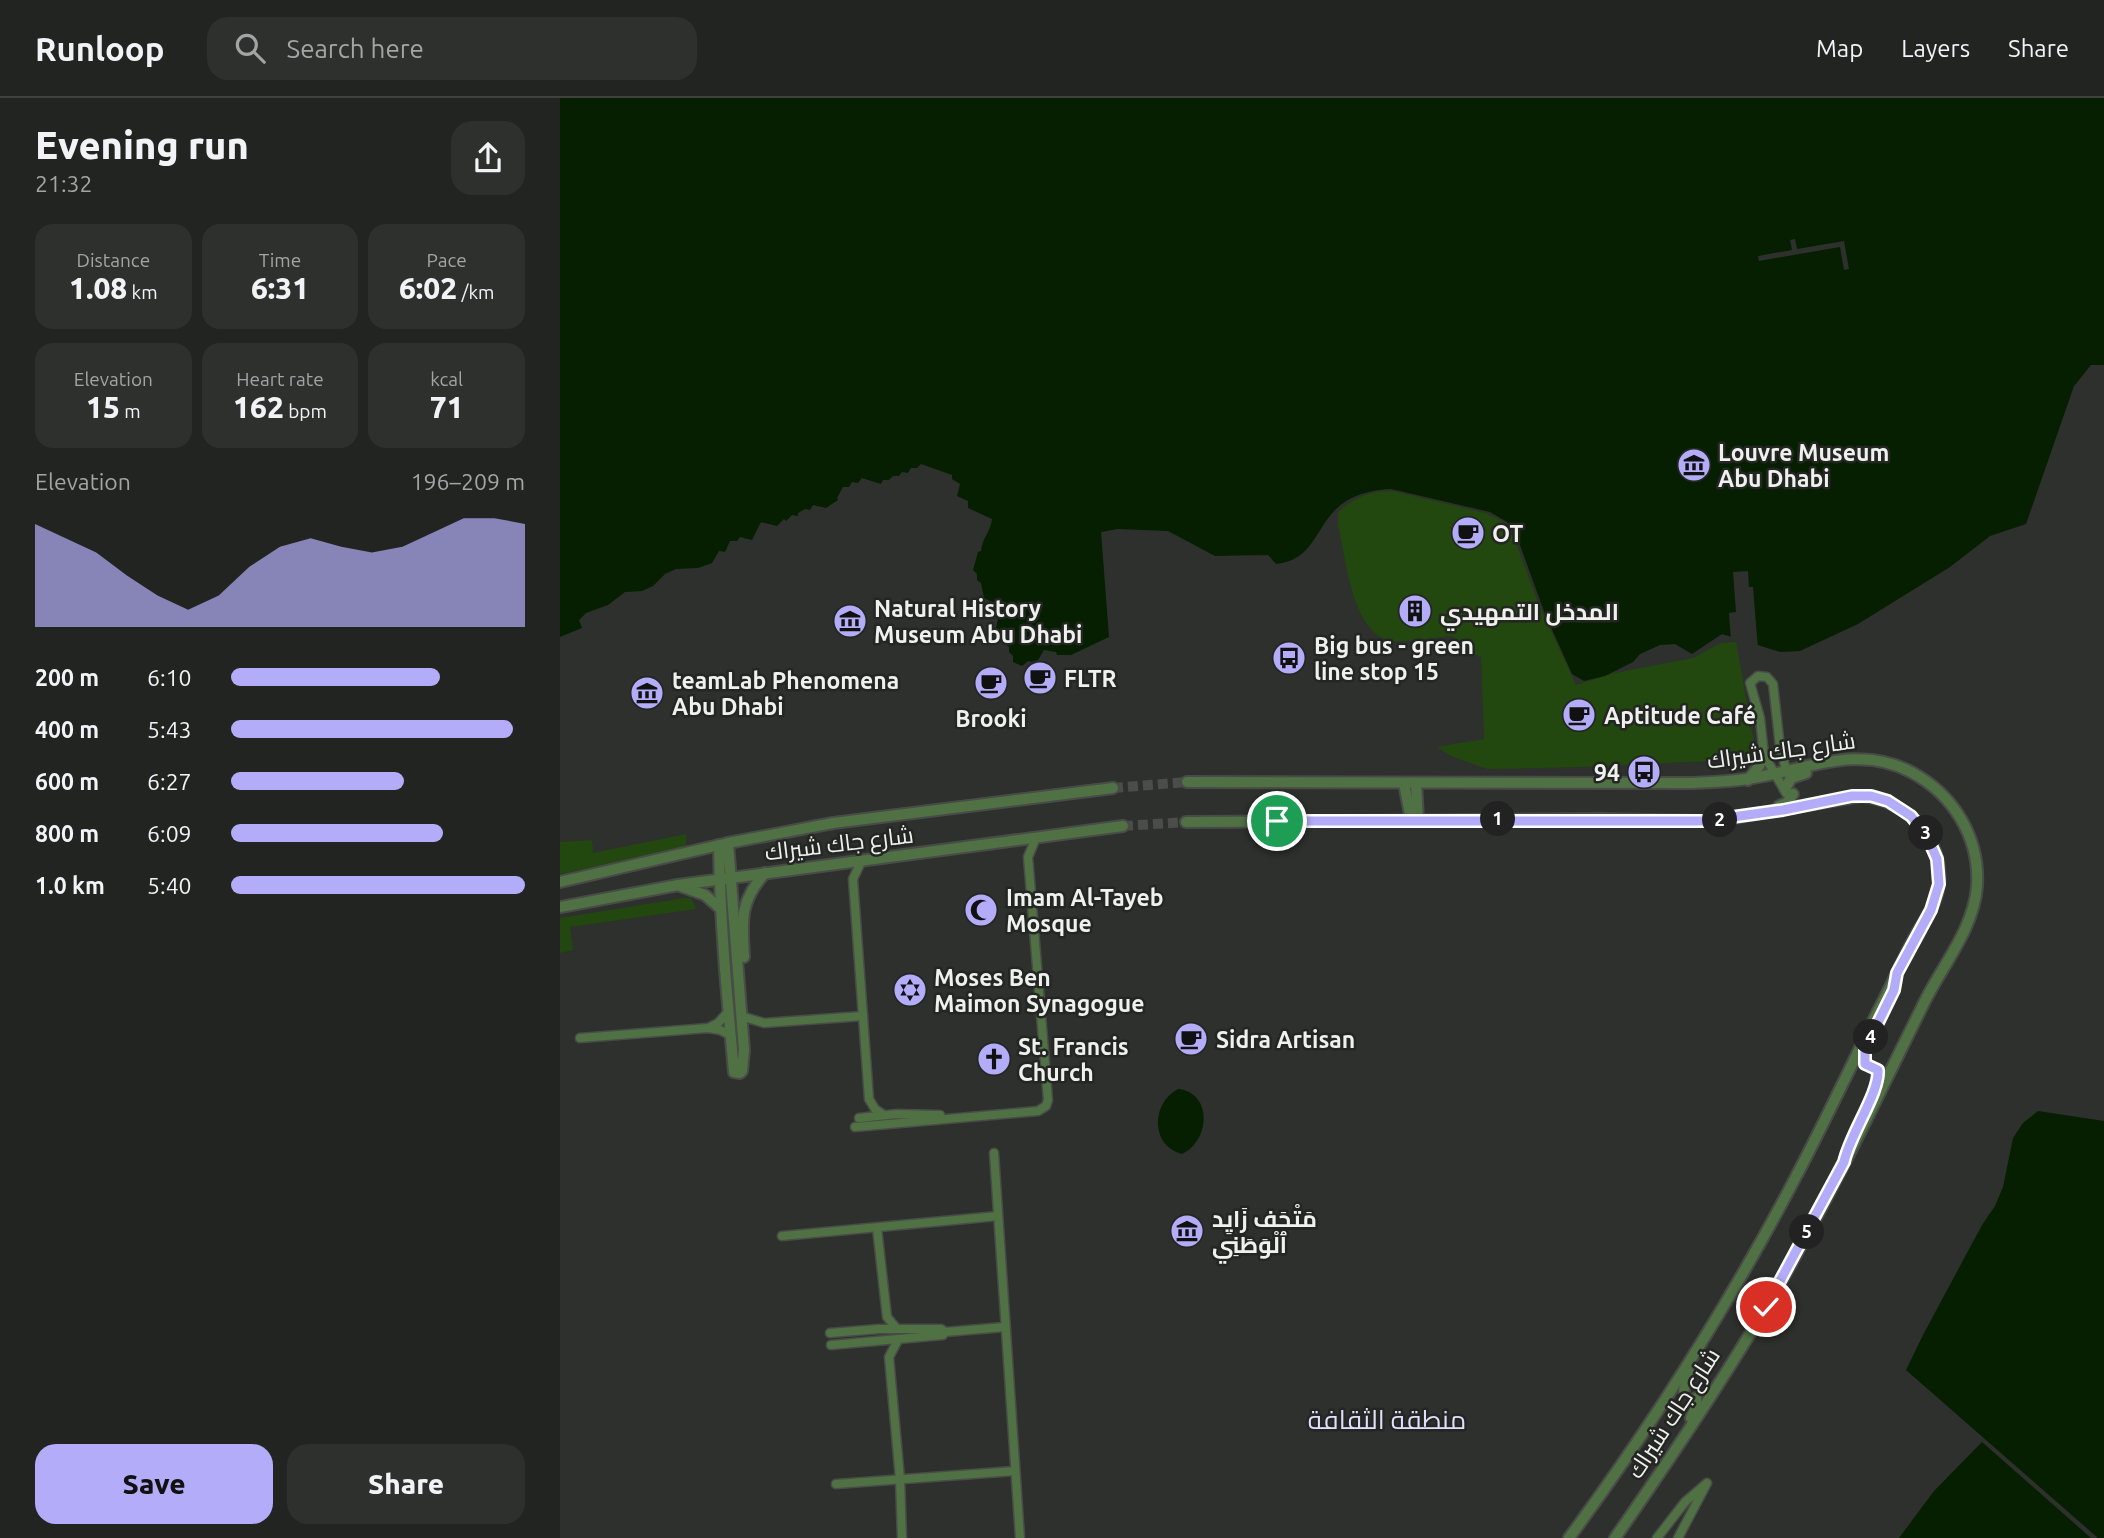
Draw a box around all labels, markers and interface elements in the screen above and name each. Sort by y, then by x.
search box [207,17,697,80]
icon: search [231,29,269,67]
text: Runloop [35,30,165,67]
text: Search here [287,34,424,63]
text: Map [1816,35,1863,62]
text: Layers [1901,35,1970,62]
text: Share [2008,35,2069,62]
button: share [451,121,525,195]
text: Evening run [35,124,249,166]
text: 21:32 [35,171,93,196]
text: Distance [77,249,150,271]
text: Time [259,249,301,271]
text: Pace [427,249,467,271]
text: 1.08 [69,271,127,305]
text: 6:31 [251,271,309,305]
text: 6:02 [399,271,457,305]
text: km [127,281,158,303]
text: /km [457,281,494,303]
text: Elevation [74,368,153,390]
text: Heart rate [236,368,324,390]
text: kcal [430,368,463,390]
text: 15 [86,390,120,424]
text: 162 [233,390,284,424]
text: 71 [430,390,464,424]
text: m [120,400,141,422]
text: bpm [284,400,327,422]
place label: Louvre Museum Abu Dhabi [1718,440,1889,491]
museum icon: Louvre Museum Abu Dhabi [1675,446,1713,484]
text: Elevation [35,469,131,494]
text: 196–209 m [411,469,525,494]
cafe icon: OT [1449,514,1487,552]
place label: OT [1492,521,1524,546]
building icon: المدخل التمهيدي [1396,592,1434,630]
place label: Natural History Museum Abu Dhabi [874,596,1083,647]
place label: المدخل التمهيدي [1440,599,1619,631]
museum icon: Natural History Museum Abu Dhabi [831,602,869,640]
place label: Big bus - green line stop 15 [1314,633,1474,684]
bus stop icon: Big bus - green line stop 15 [1270,639,1308,677]
cafe icon: FLTR [1021,659,1059,697]
cafe icon: Brooki [972,664,1010,702]
text: 200 m [35,665,99,690]
text: 6:10 [147,665,192,690]
place label: FLTR [1064,666,1117,691]
place label: teamLab Phenomena Abu Dhabi [672,668,899,719]
museum icon: teamLab Phenomena Abu Dhabi [628,674,666,712]
cafe icon: Aptitude Café [1560,696,1598,734]
place label: Aptitude Café [1604,703,1756,728]
place label: Brooki [955,706,1027,731]
text: 400 m [35,717,99,742]
text: 5:43 [147,717,192,742]
street label: شارع جاك شيراك [1705,727,1857,777]
bus stop icon: 94 [1625,753,1663,791]
place label: 94 [1594,760,1620,785]
text: 600 m [35,769,99,794]
text: 6:27 [147,769,192,794]
pin [1247,791,1307,851]
icon: arrive [1258,802,1296,840]
pin: 1 [1480,802,1516,836]
pin: 2 [1702,802,1738,838]
text: 1 [1492,807,1503,829]
text: 2 [1714,808,1725,830]
pin: 3 [1908,816,1944,850]
text: 800 m [35,821,99,846]
text: 6:09 [147,821,192,846]
street label: شارع جاك شيراك [763,821,915,868]
text: 3 [1920,821,1931,843]
text: 1.0 km [35,873,105,898]
text: 5:40 [147,873,192,898]
place label: Imam Al-Tayeb Mosque [1006,885,1164,936]
mosque icon: Imam Al-Tayeb Mosque [962,891,1000,929]
place label: Moses Ben Maimon Synagogue [934,965,1144,1016]
synagogue icon: Moses Ben Maimon Synagogue [891,971,929,1009]
cafe icon: Sidra Artisan [1172,1020,1210,1058]
pin: 4 [1854,1020,1888,1054]
text: 4 [1865,1025,1876,1047]
place label: Sidra Artisan [1216,1027,1355,1052]
place label: St. Francis Church [1018,1034,1129,1085]
church icon: St. Francis Church [975,1040,1013,1078]
place label: مَتْحَف زَايِد ٱلْوَطَنِي [1212,1204,1317,1264]
museum icon: مَتْحَف زَايِد ٱلْوَطَنِي [1168,1212,1206,1250]
pin: 5 [1790,1214,1824,1250]
text: 5 [1801,1220,1812,1242]
pin [1736,1277,1796,1337]
icon: check [1747,1288,1785,1326]
street label: شارع جاك شيراك [1622,1343,1728,1485]
district label: منطقة الثقافة [1308,1405,1466,1434]
button: Save [35,1444,273,1524]
button: Share [287,1444,525,1524]

